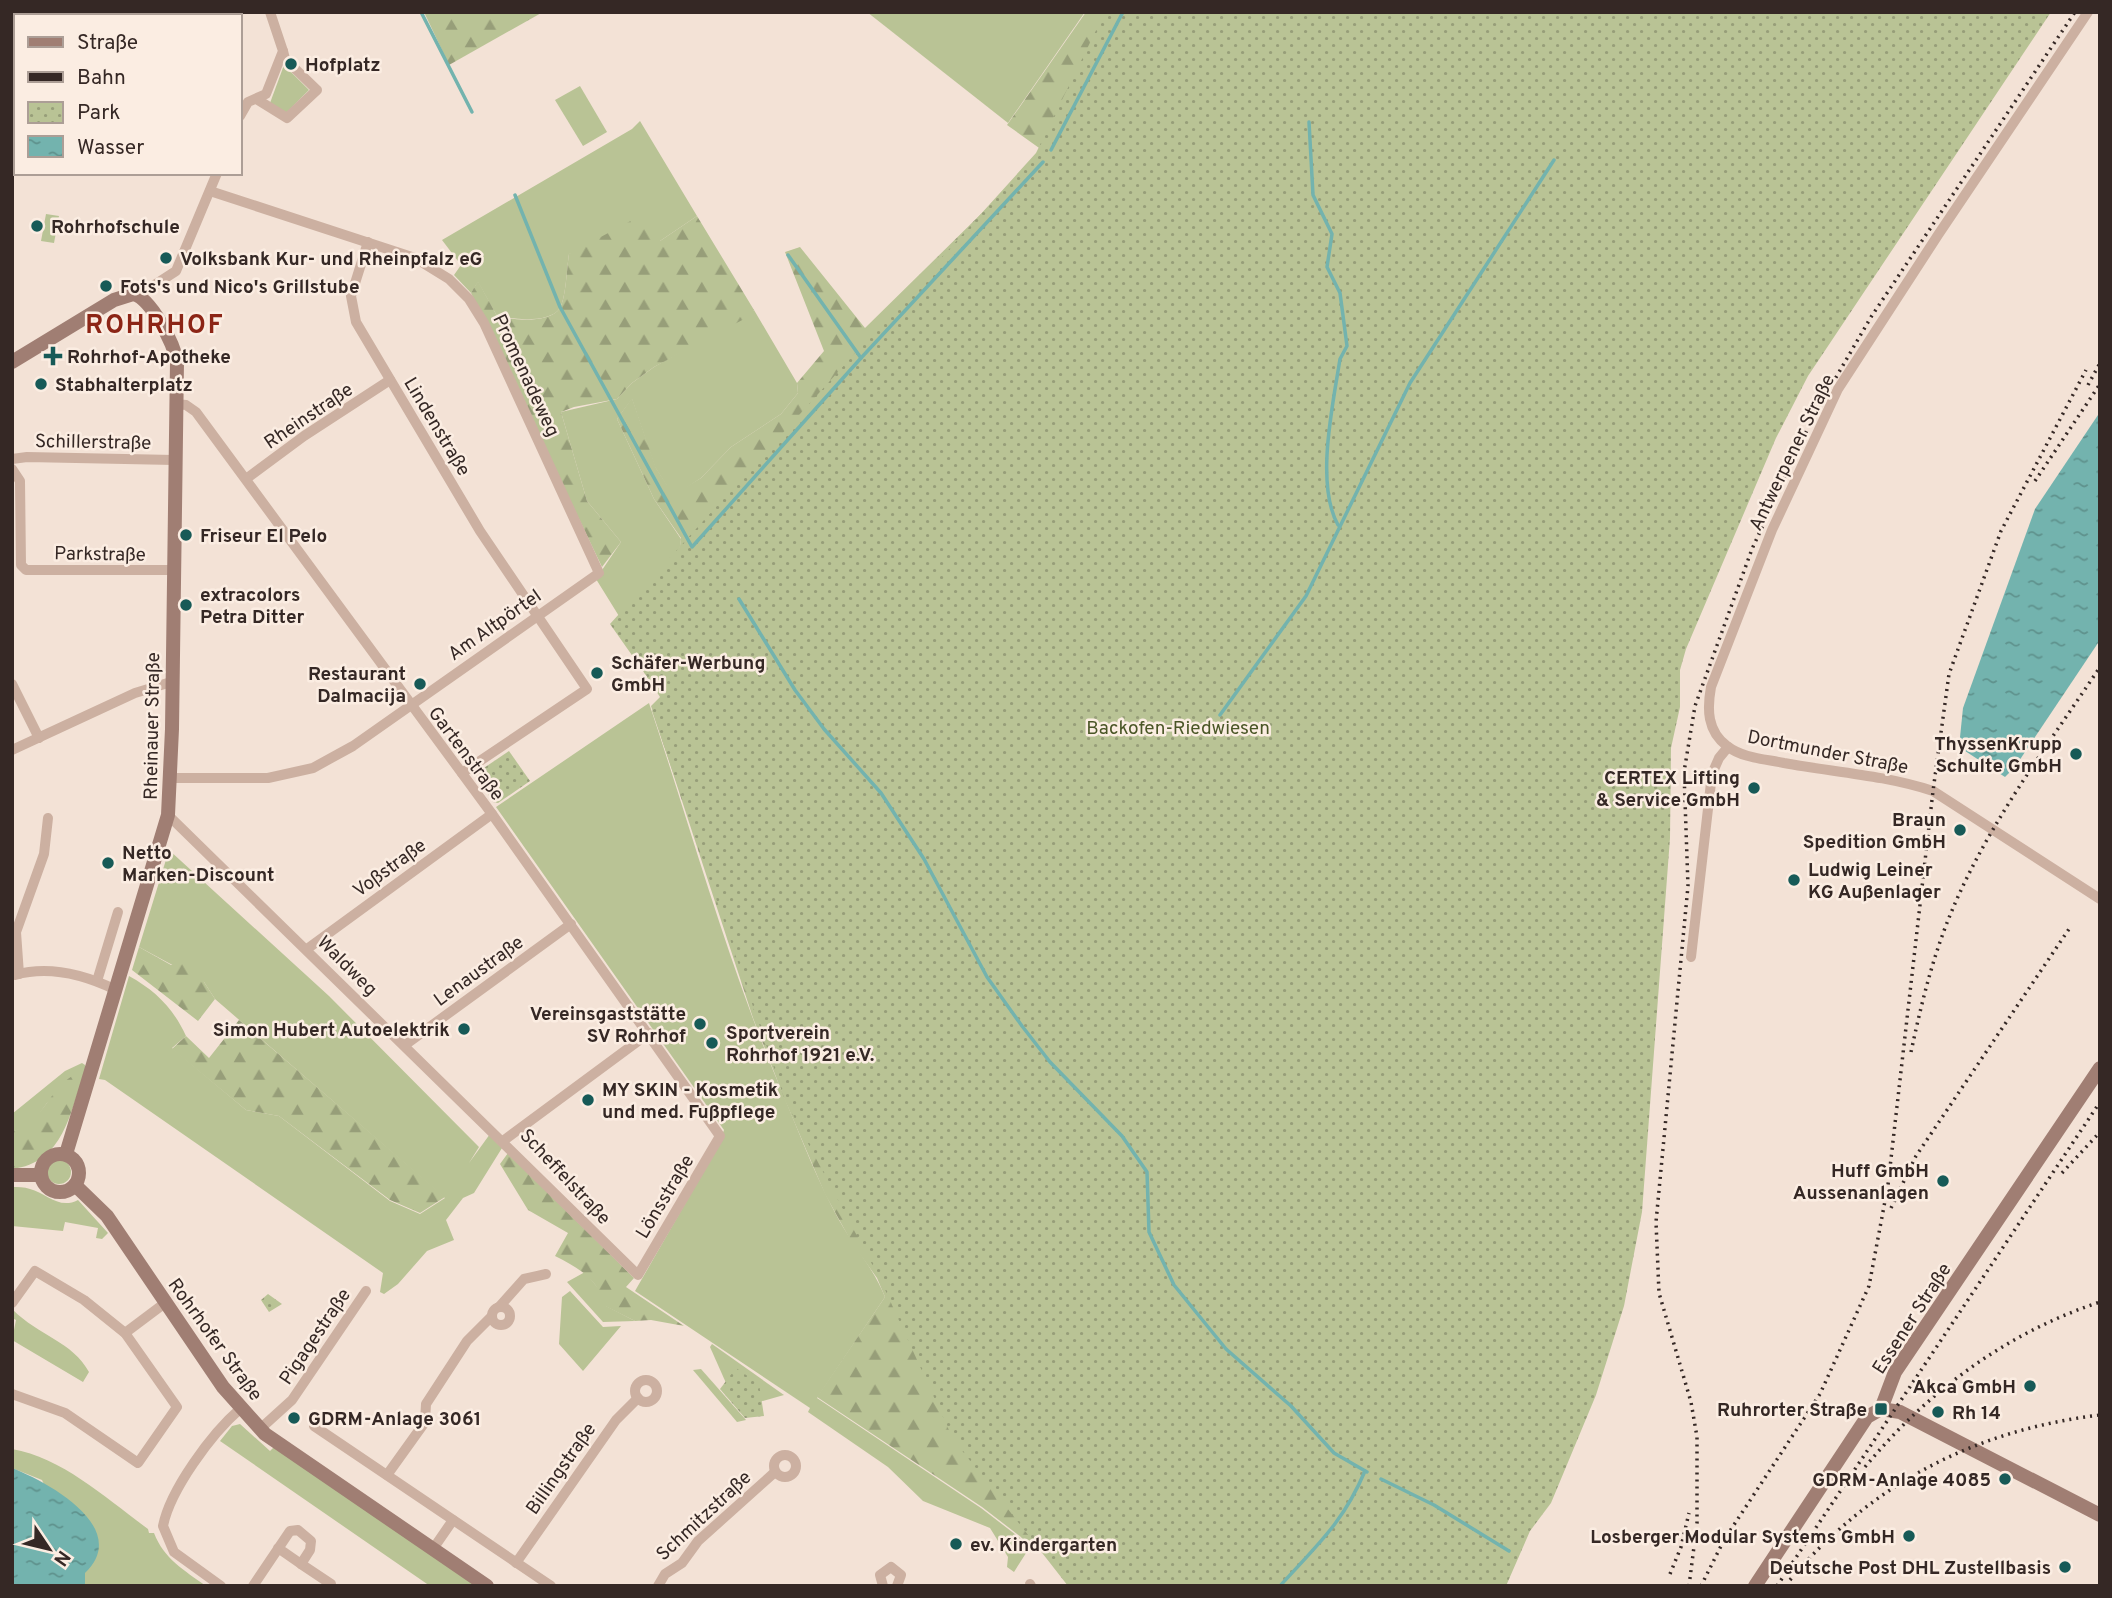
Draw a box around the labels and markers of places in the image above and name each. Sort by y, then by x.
place label: Hofplatz [305,54,381,78]
marker: Hofplatz [283,56,299,72]
place label: Rohrhofschule [51,216,180,240]
marker: Rohrhofschule [29,218,45,234]
place label: Volksbank Kur- und Rheinpfalz eG [180,248,483,272]
marker: Volksbank Kur- und Rheinpfalz eG [158,250,174,266]
place label: Fots's und Nico's Grillstube [120,276,360,300]
marker: Fots's und Nico's Grillstube [98,278,114,294]
place label: Rohrhof-Apotheke [67,346,231,370]
marker: Rohrhof-Apotheke [45,348,61,364]
place label: Stabhalterplatz [55,374,193,398]
marker: Stabhalterplatz [33,376,49,392]
place label: Friseur El Pelo [200,525,327,549]
marker: Friseur El Pelo [178,527,194,543]
place label: extracolors Petra Ditter [200,584,305,630]
marker: extracolors Petra Ditter [178,597,194,613]
place label: Schäfer-Werbung GmbH [611,652,765,698]
place label: Restaurant Dalmacija [308,663,406,709]
marker: Schäfer-Werbung GmbH [589,665,605,681]
marker: Restaurant Dalmacija [412,676,428,692]
place label: ThyssenKrupp Schulte GmbH [1934,733,2062,779]
marker: ThyssenKrupp Schulte GmbH [2068,746,2084,762]
place label: CERTEX Lifting & Service GmbH [1596,767,1740,813]
marker: CERTEX Lifting & Service GmbH [1746,780,1762,796]
place label: Braun Spedition GmbH [1803,809,1946,855]
marker: Braun Spedition GmbH [1952,822,1968,838]
place label: Netto Marken-Discount [122,842,274,888]
marker: Netto Marken-Discount [100,855,116,871]
place label: Ludwig Leiner KG Außenlager [1808,859,1941,905]
marker: Ludwig Leiner KG Außenlager [1786,872,1802,888]
place label: Vereinsgaststätte SV Rohrhof [530,1003,686,1049]
marker: Vereinsgaststätte SV Rohrhof [692,1016,708,1032]
place label: Simon Hubert Autoelektrik [213,1019,450,1043]
marker: Simon Hubert Autoelektrik [456,1021,472,1037]
place label: Sportverein Rohrhof 1921 e.V. [726,1022,874,1068]
marker: Sportverein Rohrhof 1921 e.V. [704,1035,720,1051]
place label: MY SKIN - Kosmetik und med. Fußpflege [602,1079,779,1125]
marker: MY SKIN - Kosmetik und med. Fußpflege [580,1092,596,1108]
place label: Huff GmbH Aussenanlagen [1793,1160,1929,1206]
marker: Huff GmbH Aussenanlagen [1935,1173,1951,1189]
place label: Akca GmbH [1912,1376,2016,1400]
marker: Akca GmbH [2022,1378,2038,1394]
place label: Ruhrorter Straße [1717,1399,1867,1423]
marker: Ruhrorter Straße [1873,1401,1889,1417]
place label: Rh 14 [1952,1402,2001,1426]
marker: Rh 14 [1930,1404,1946,1420]
place label: GDRM-Anlage 3061 [308,1408,481,1432]
marker: GDRM-Anlage 3061 [286,1410,302,1426]
place label: GDRM-Anlage 4085 [1812,1469,1991,1493]
marker: GDRM-Anlage 4085 [1997,1471,2013,1487]
place label: Losberger Modular Systems GmbH [1590,1526,1895,1550]
marker: Losberger Modular Systems GmbH [1901,1528,1917,1544]
place label: ev. Kindergarten [970,1534,1117,1558]
marker: ev. Kindergarten [948,1536,964,1552]
place label: Deutsche Post DHL Zustellbasis [1769,1557,2051,1581]
marker: Deutsche Post DHL Zustellbasis [2057,1559,2073,1575]

